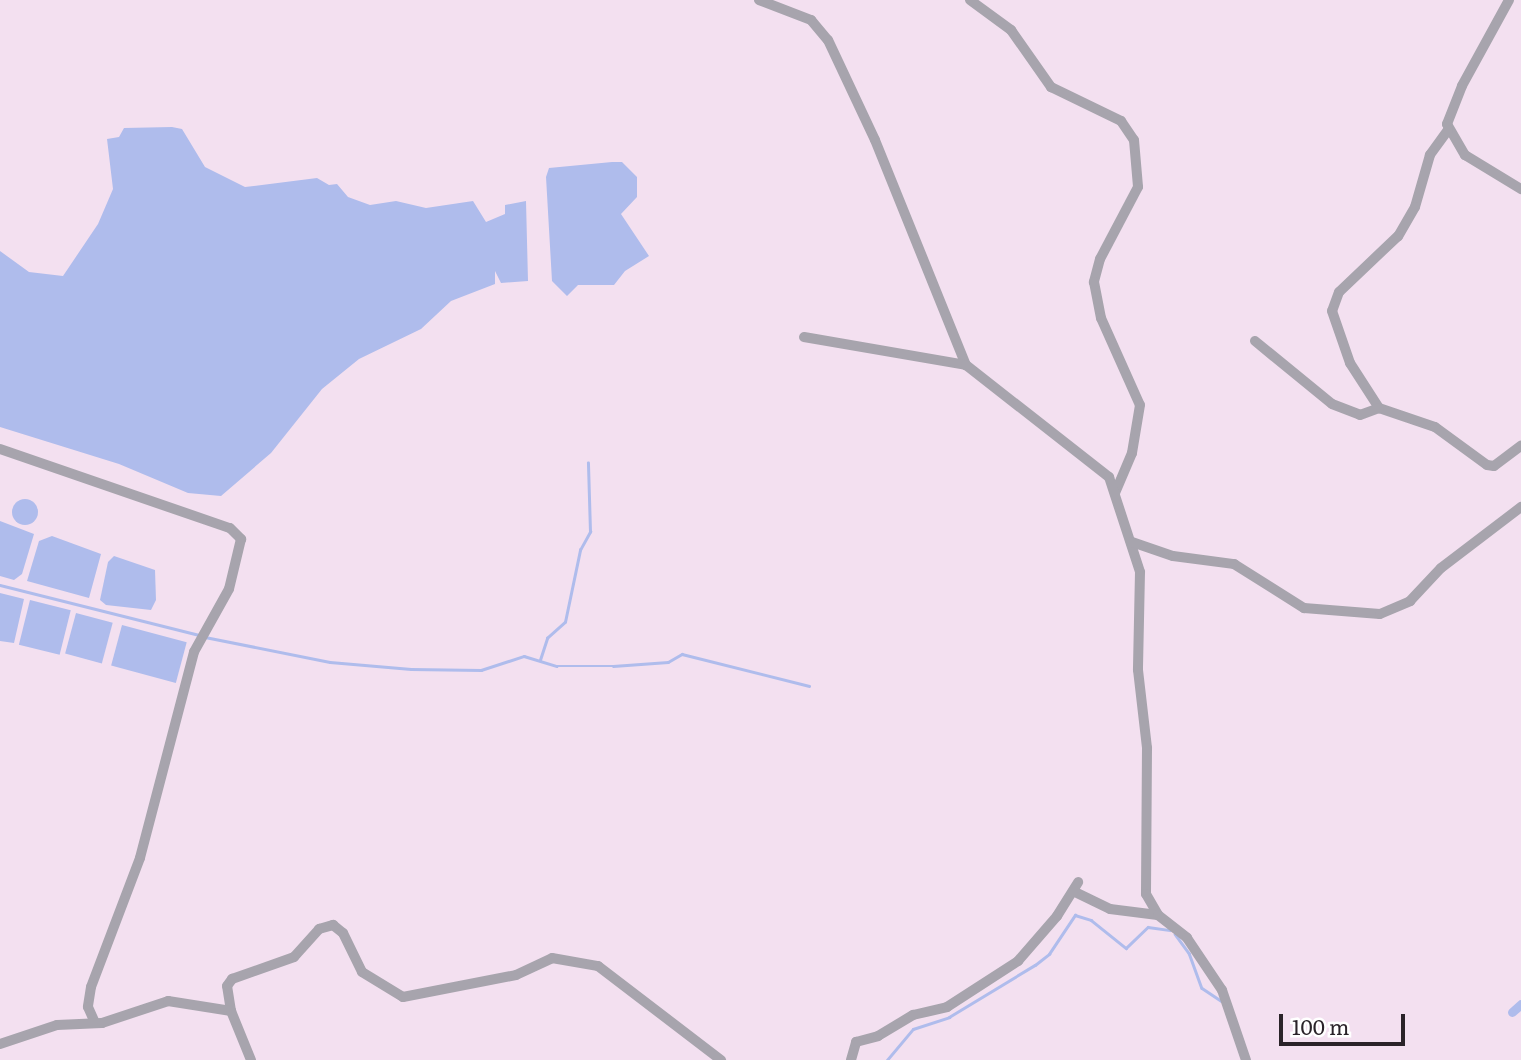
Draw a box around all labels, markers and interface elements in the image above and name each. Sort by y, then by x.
scale bar [1283,1000,1409,1044]
text: 100 m [1292,1010,1349,1041]

